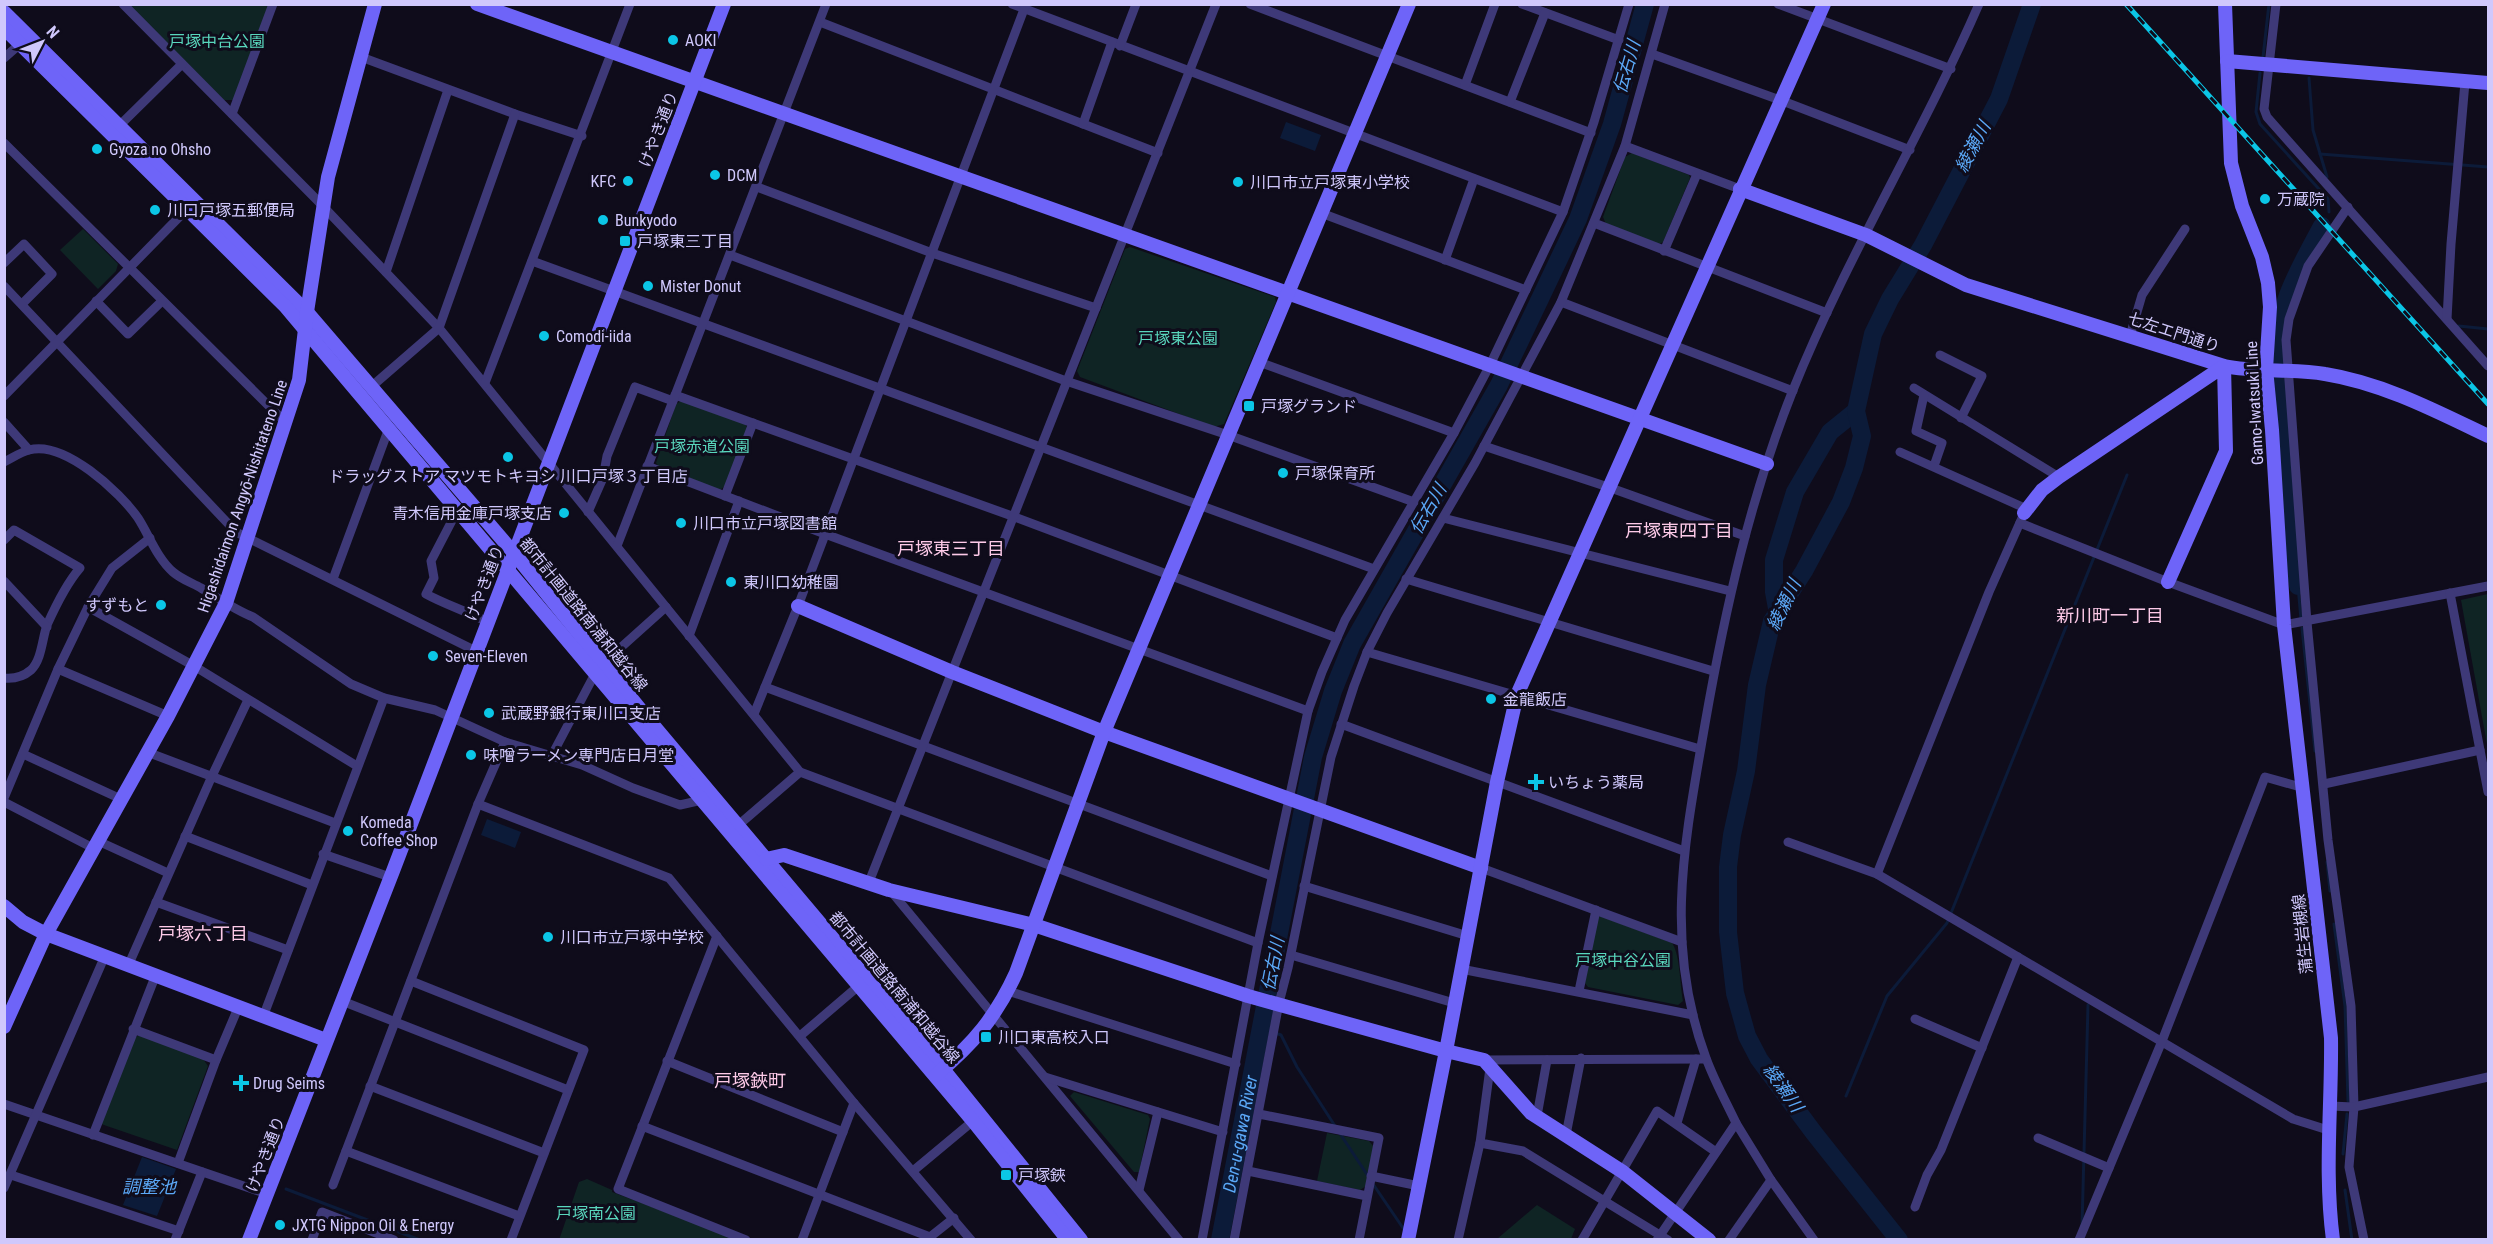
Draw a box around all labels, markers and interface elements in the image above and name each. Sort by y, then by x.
north arrow [12,12,72,72]
text: N [42,22,63,42]
place label: AOKI [685,31,716,50]
park label: 戸塚中台公園 [169,32,265,51]
marker: AOKI [666,33,680,47]
water label: 伝右川 [1609,36,1645,96]
street label: けやき通り [635,88,682,170]
water label: 綾瀬川 [1951,116,1995,176]
place label: Gyoza no Ohsho [109,140,211,159]
marker: Gyoza no Ohsho [90,142,104,156]
place label: DCM [727,166,757,185]
marker: DCM [708,168,722,182]
place label: KFC [591,172,616,191]
place label: 川口市立戸塚東小学校 [1250,173,1410,192]
marker: KFC [621,174,635,188]
marker: 川口市立戸塚東小学校 [1231,175,1245,189]
place label: 万蔵院 [2277,190,2325,209]
marker: 万蔵院 [2258,192,2272,206]
place label: 川口戸塚五郵便局 [167,201,295,220]
marker: 川口戸塚五郵便局 [148,203,162,217]
place label: Bunkyodo [615,211,677,230]
marker: Bunkyodo [596,213,610,227]
place label: 戸塚東三丁目 [637,232,733,251]
marker: 戸塚東三丁目 [618,234,632,248]
place label: Mister Donut [660,277,741,296]
marker: Mister Donut [641,279,655,293]
street label: 七左エ門通り [2125,309,2222,356]
place label: Comodi-iida [556,327,632,346]
marker: Comodi-iida [537,329,551,343]
park label: 戸塚東公園 [1138,329,1218,348]
street label: Gamo-Iwatsuki Line [2242,341,2267,465]
street label: Higashidaimon Angyō-Nishitateno Line [194,377,291,615]
place label: 戸塚グランド [1261,397,1357,416]
marker: 戸塚グランド [1242,399,1256,413]
park label: 戸塚赤道公園 [654,437,750,456]
marker: ドラッグストア マツモトキヨシ 川口戸塚３丁目店 [501,450,515,464]
place label: 戸塚保育所 [1295,464,1375,483]
marker: 戸塚保育所 [1276,466,1290,480]
place label: ドラッグストア マツモトキヨシ 川口戸塚３丁目店 [328,467,688,486]
water label: 伝右川 [1405,478,1451,537]
place label: 青木信用金庫戸塚支店 [392,504,552,523]
marker: 青木信用金庫戸塚支店 [557,506,571,520]
place label: 川口市立戸塚図書館 [693,514,837,533]
marker: 川口市立戸塚図書館 [674,516,688,530]
district label: 戸塚東四丁目 [1625,520,1733,541]
street label: 都市計画道路南浦和越谷線 [516,534,651,695]
district label: 戸塚東三丁目 [897,538,1005,559]
street label: けやき通り [461,542,508,624]
place label: 東川口幼稚園 [743,573,839,592]
water label: 綾瀬川 [1762,574,1806,634]
marker: 東川口幼稚園 [724,575,738,589]
place label: すずもと [85,596,149,615]
marker: すずもと [154,598,168,612]
district label: 新川町一丁目 [2056,605,2164,626]
place label: Seven-Eleven [445,647,528,666]
marker: Seven-Eleven [426,649,440,663]
place label: 金龍飯店 [1503,690,1567,709]
marker: 金龍飯店 [1484,692,1498,706]
place label: 武蔵野銀行東川口支店 [501,704,661,723]
marker: 武蔵野銀行東川口支店 [482,706,496,720]
place label: 味噌ラーメン専門店日月堂 [483,746,674,765]
marker: 味噌ラーメン専門店日月堂 [464,748,478,762]
place label: いちょう薬局 [1548,773,1644,792]
marker: いちょう薬局 [1529,775,1543,789]
place label: Komeda Coffee Shop [360,813,438,850]
marker: Komeda Coffee Shop [341,824,355,838]
street label: 蒲生岩槻線 [2289,893,2316,975]
street label: 都市計画道路南浦和越谷線 [826,908,964,1067]
district label: 戸塚六丁目 [158,923,248,944]
place label: 川口市立戸塚中学校 [560,928,704,947]
marker: 川口市立戸塚中学校 [541,930,555,944]
water label: 伝右川 [1257,933,1288,992]
park label: 戸塚中谷公園 [1575,951,1671,970]
place label: 川口東高校入口 [998,1028,1110,1047]
marker: 川口東高校入口 [979,1030,993,1044]
water label: 綾瀬川 [1759,1060,1809,1117]
district label: 戸塚鋏町 [714,1070,786,1091]
water label: Den-u-gawa River [1218,1073,1262,1194]
place label: Drug Seims [253,1074,325,1093]
marker: Drug Seims [234,1076,248,1090]
street label: けやき通り [242,1113,289,1195]
place label: 戸塚鋏 [1018,1166,1066,1185]
marker: 戸塚鋏 [999,1168,1013,1182]
water label: 調整池 [122,1176,178,1197]
park label: 戸塚南公園 [556,1204,636,1223]
place label: JXTG Nippon Oil & Energy [292,1216,454,1235]
marker: JXTG Nippon Oil & Energy [273,1218,287,1232]

